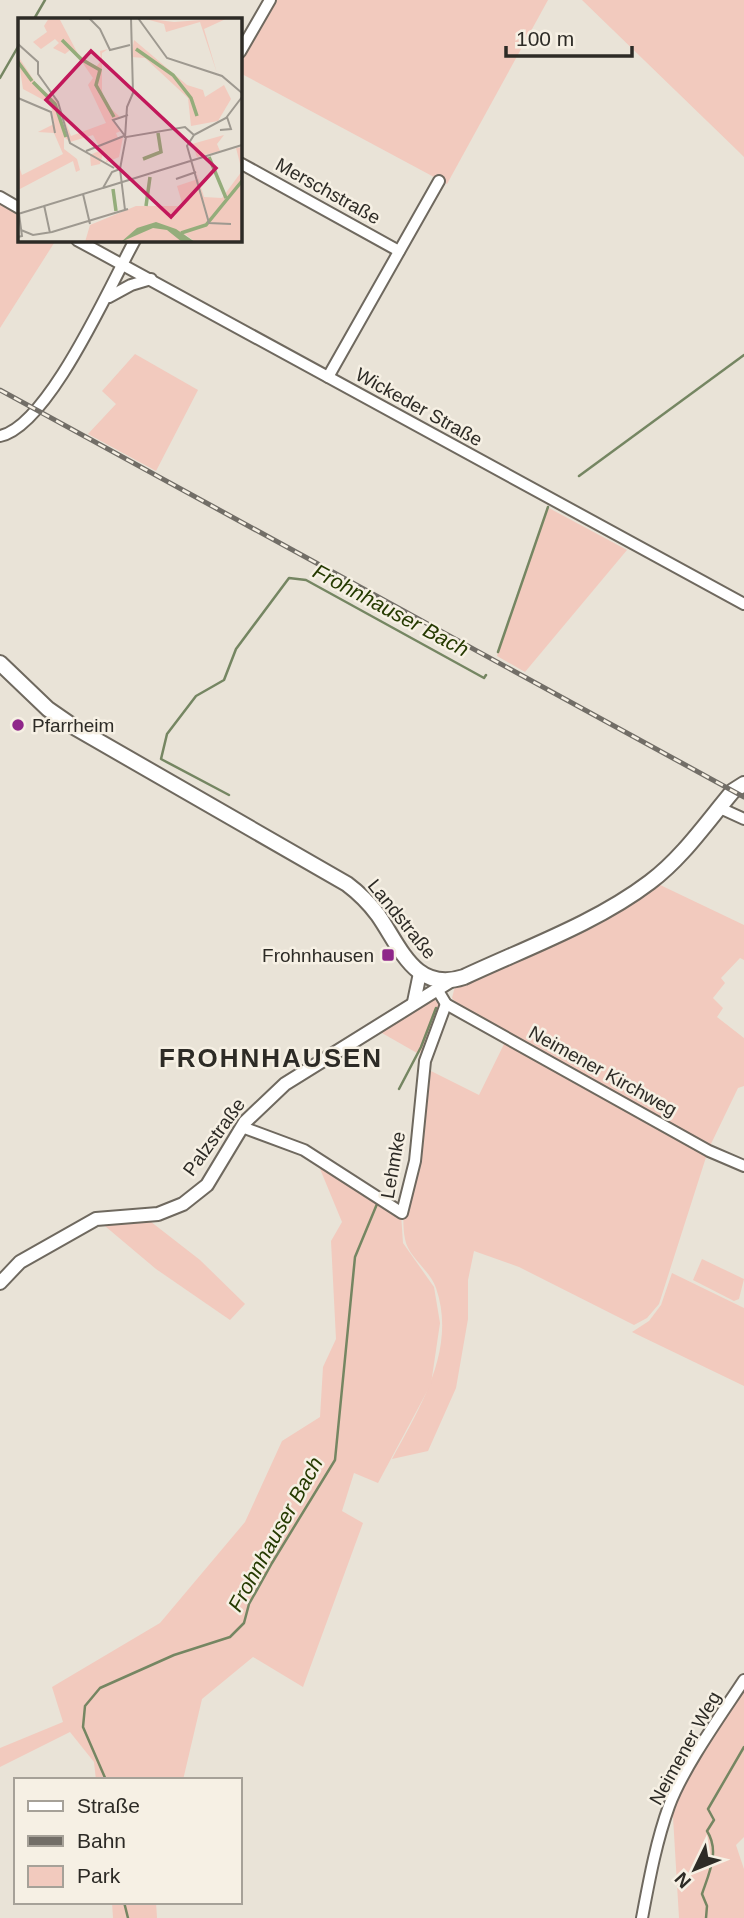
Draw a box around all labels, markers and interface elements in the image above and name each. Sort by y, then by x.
scale bar [506,14,632,58]
inset map [18,18,242,242]
text: 100 m [516,27,574,50]
street label: Merschstraße [272,154,384,228]
street label: Wickeder Straße [352,364,486,450]
water label: Frohnhauser Bach [309,559,473,661]
place label: Pfarrheim [32,715,114,736]
marker: Pfarrheim [10,717,26,733]
street label: Landstraße [364,875,440,963]
place label: Frohnhausen [262,945,374,966]
marker: Frohnhausen [380,947,396,963]
street label: Neimener Kirchweg [525,1022,681,1120]
district label: FROHNHAUSEN [159,1043,383,1073]
street label: Palzstraße [179,1094,249,1180]
street label: Lehmke [377,1130,409,1200]
water label: Frohnhauser Bach [223,1453,327,1615]
street label: Neimener Weg [645,1688,725,1808]
legend [14,1778,242,1904]
text: Straße [77,1794,140,1817]
text: Bahn [77,1829,126,1852]
north arrow [660,1834,730,1904]
text: Park [77,1864,121,1887]
text: N [671,1868,695,1892]

